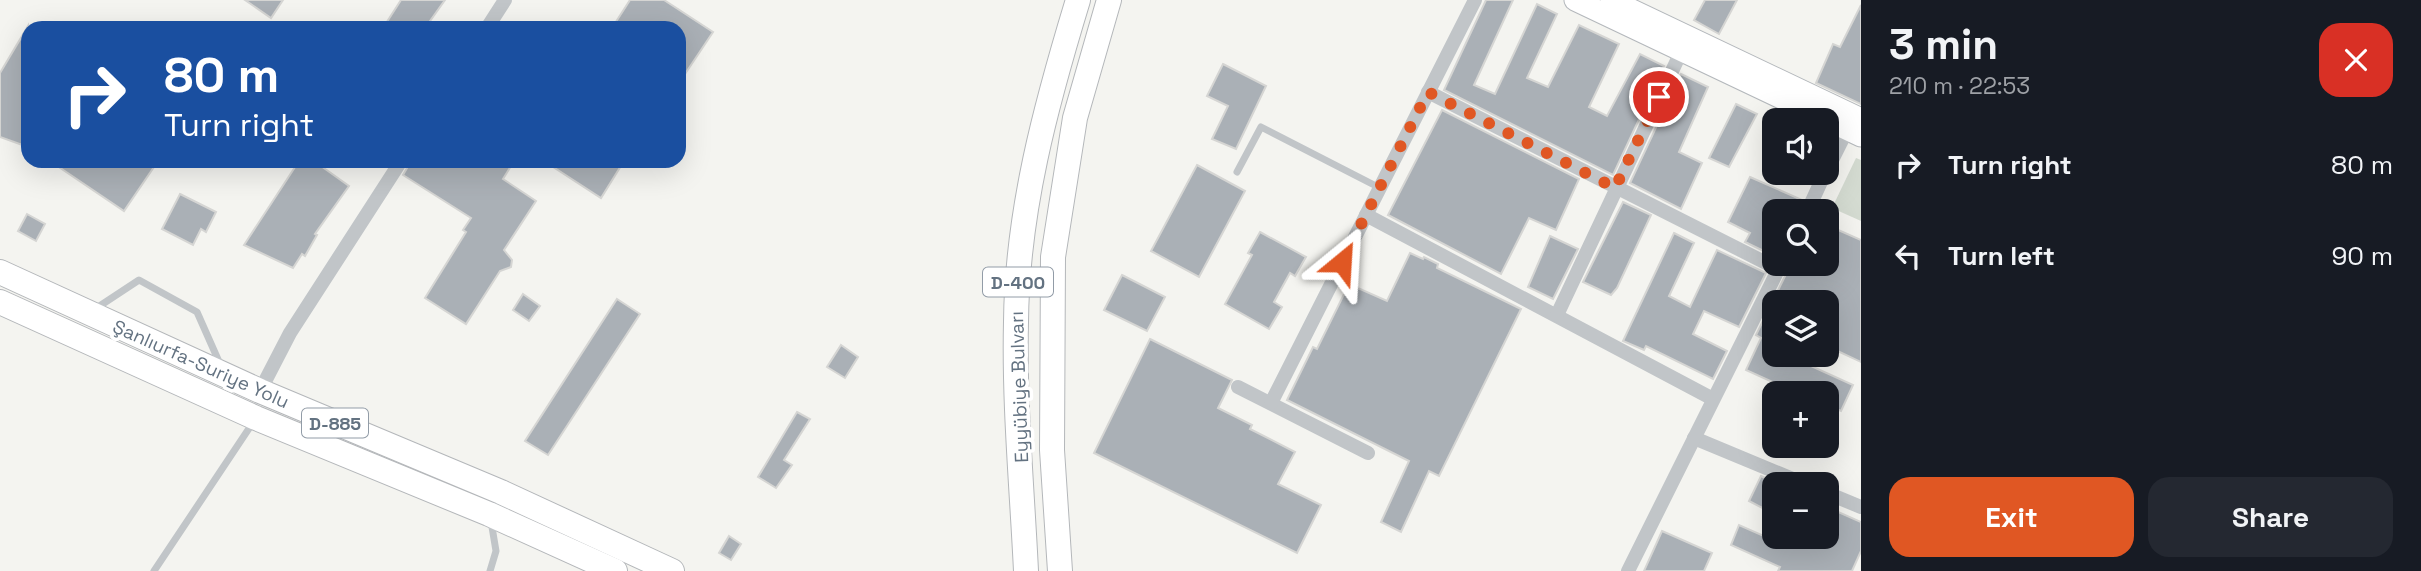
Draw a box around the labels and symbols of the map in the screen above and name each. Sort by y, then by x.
pin [1629,67,1689,127]
position arrow [1305,225,1379,299]
road number: D-400 [983,268,1053,296]
street label: Eyyübiye Bulvarı [1004,311,1034,463]
street label: Şanlıurfa-Suriye Yolu [109,314,293,414]
road number: D-885 [302,408,368,438]

